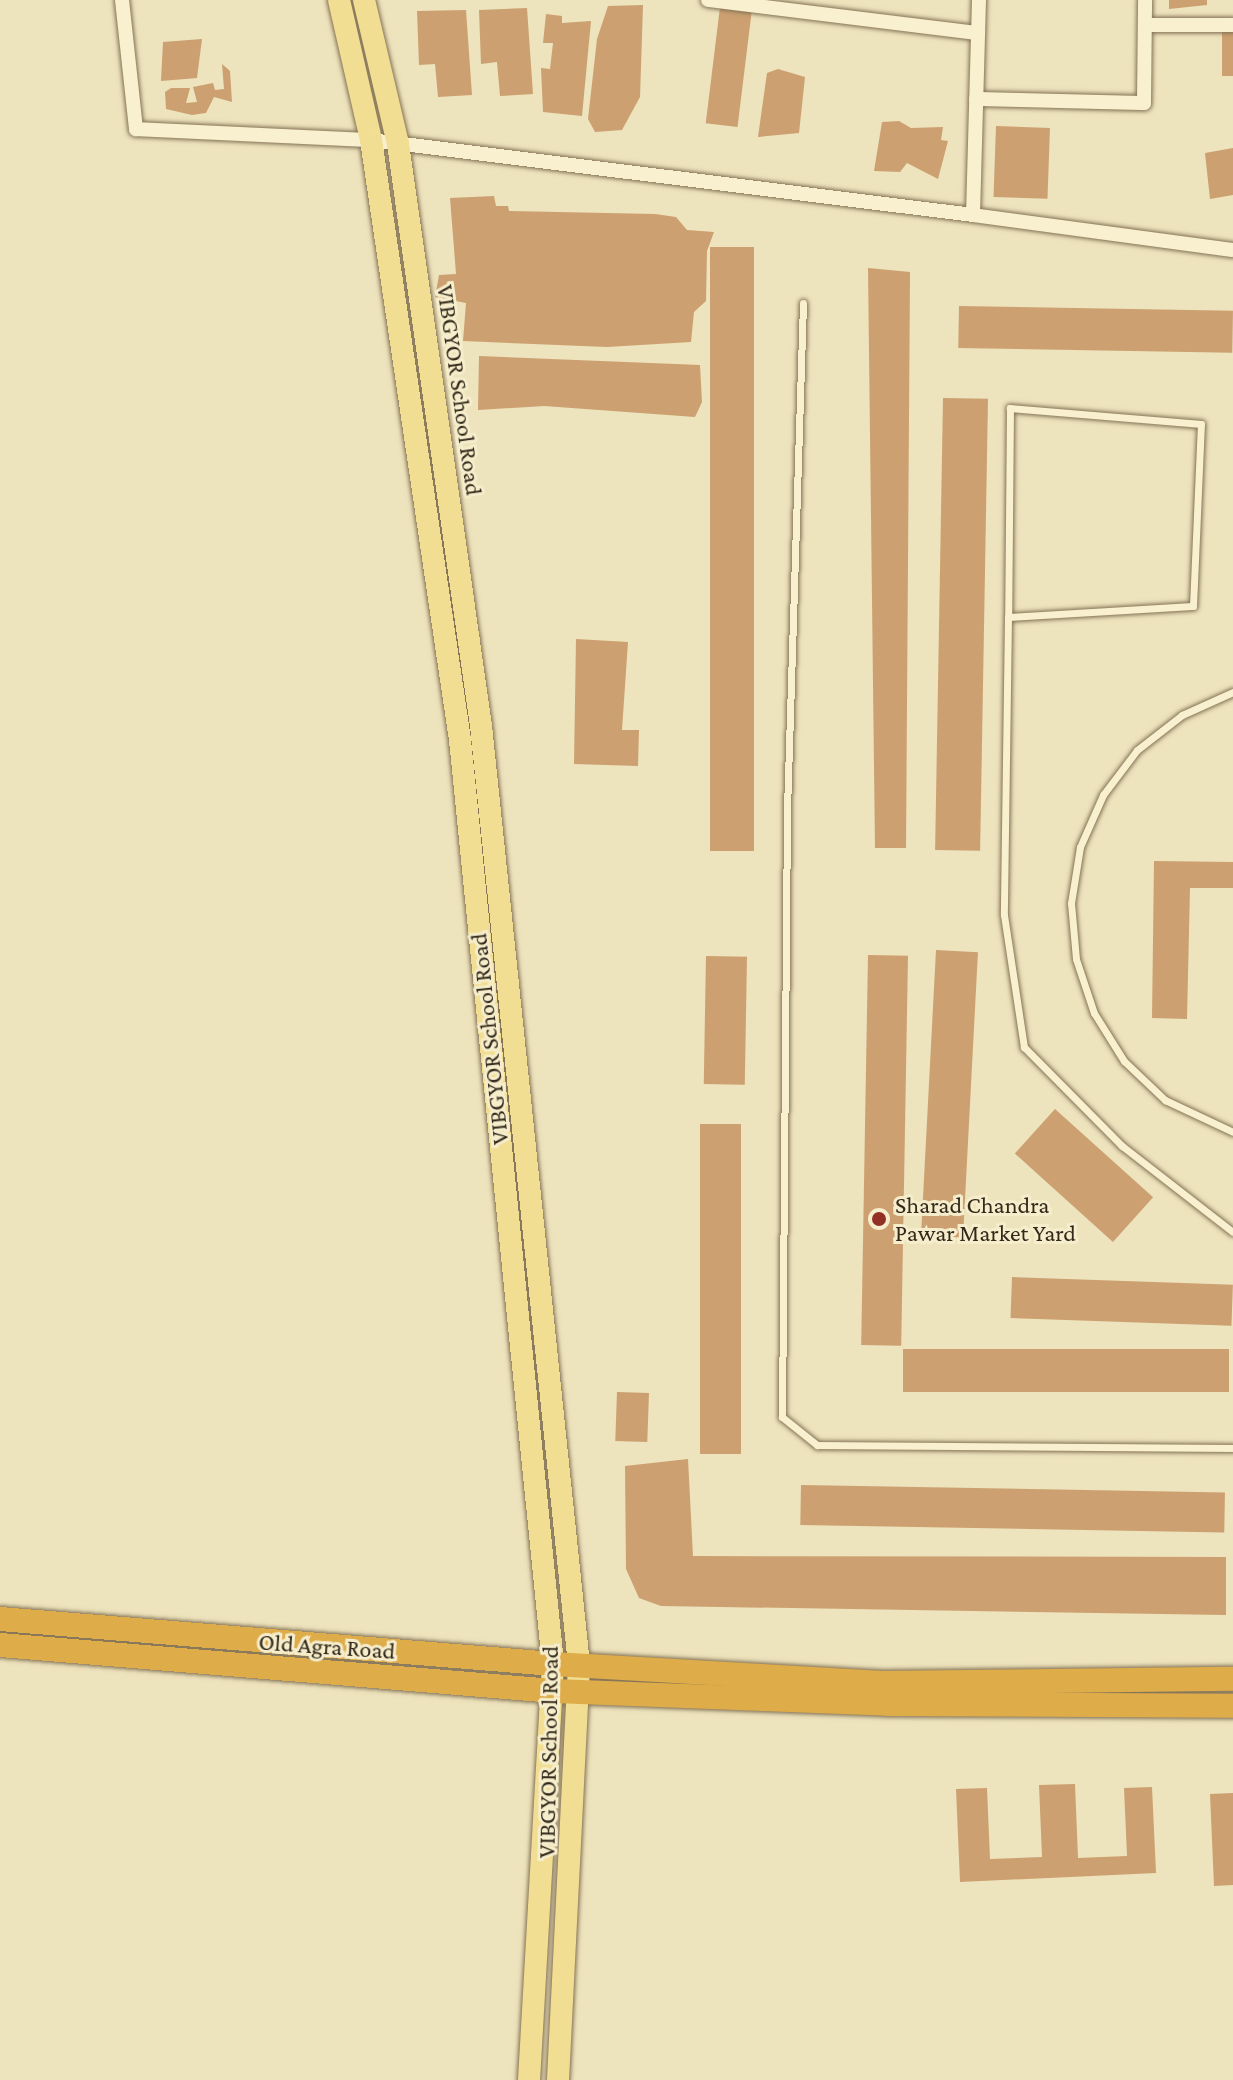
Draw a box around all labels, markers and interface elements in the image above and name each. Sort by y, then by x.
street label: VIBGYOR School Road [431,283,489,497]
street label: VIBGYOR School Road [464,932,514,1146]
place label: Sharad Chandra Pawar Market Yard [895,1191,1076,1247]
marker: Sharad Chandra Pawar Market Yard [870,1210,888,1228]
street label: Old Agra Road [258,1627,396,1665]
street label: VIBGYOR School Road [532,1646,564,1858]

